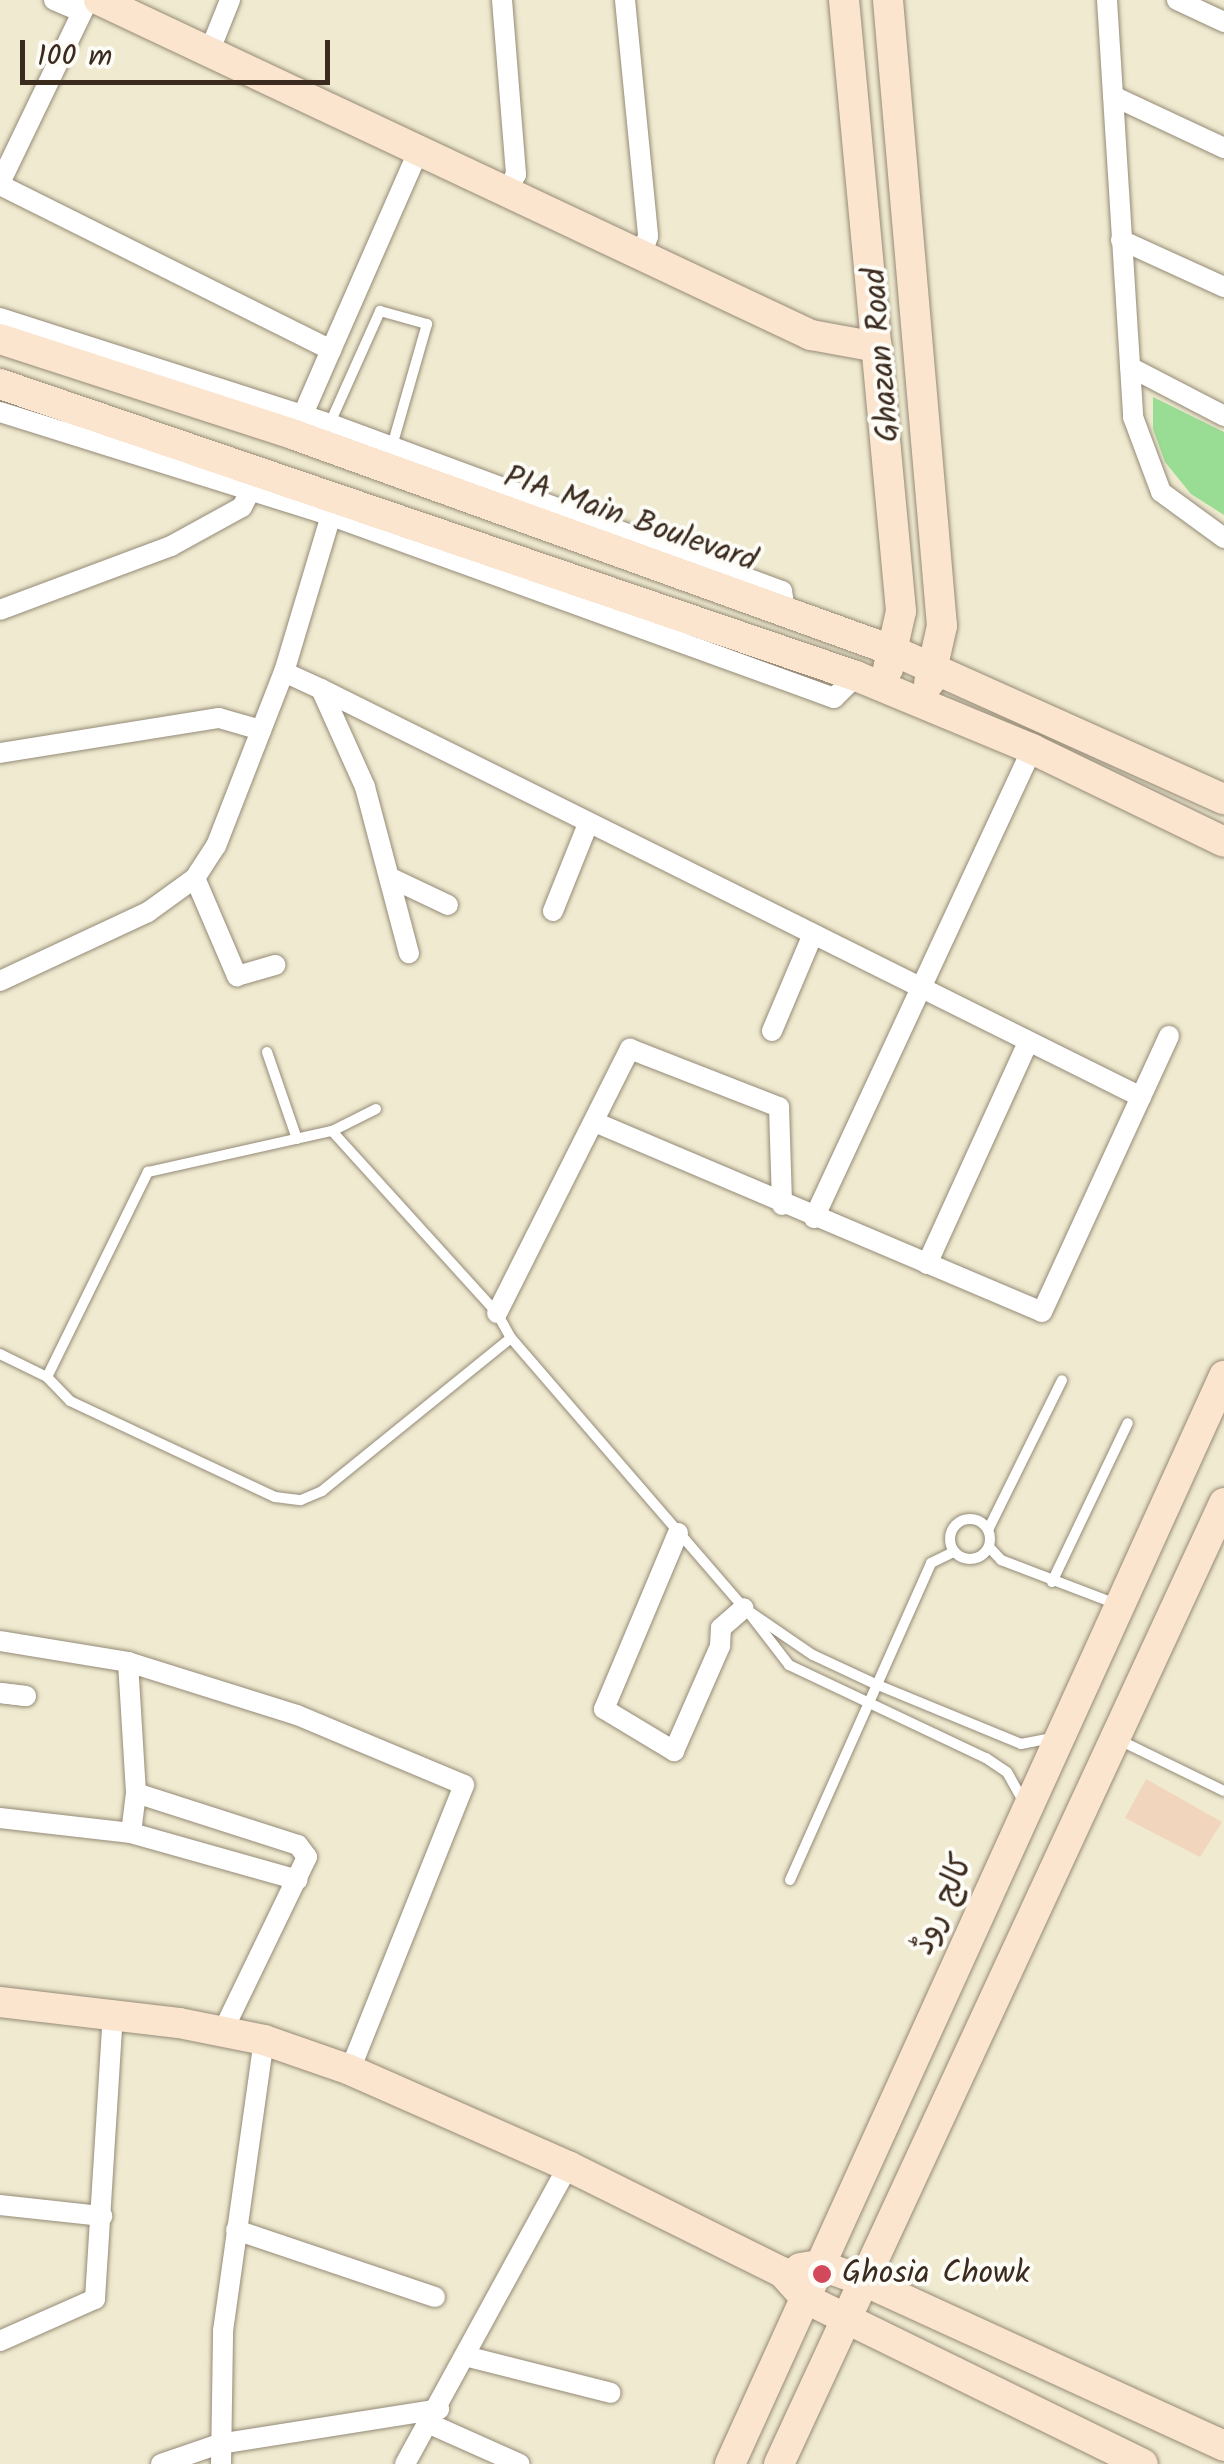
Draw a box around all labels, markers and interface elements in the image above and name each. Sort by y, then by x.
scale bar [25,20,335,82]
text: 100 m [37,33,112,81]
street label: Ghazan Road [856,266,910,444]
street label: PIA Main Boulevard [499,459,761,581]
street label: کالج روڈ [905,1849,983,1961]
place label: Ghosia Chowk [842,2255,1030,2293]
marker: Ghosia Chowk [811,2263,833,2285]

